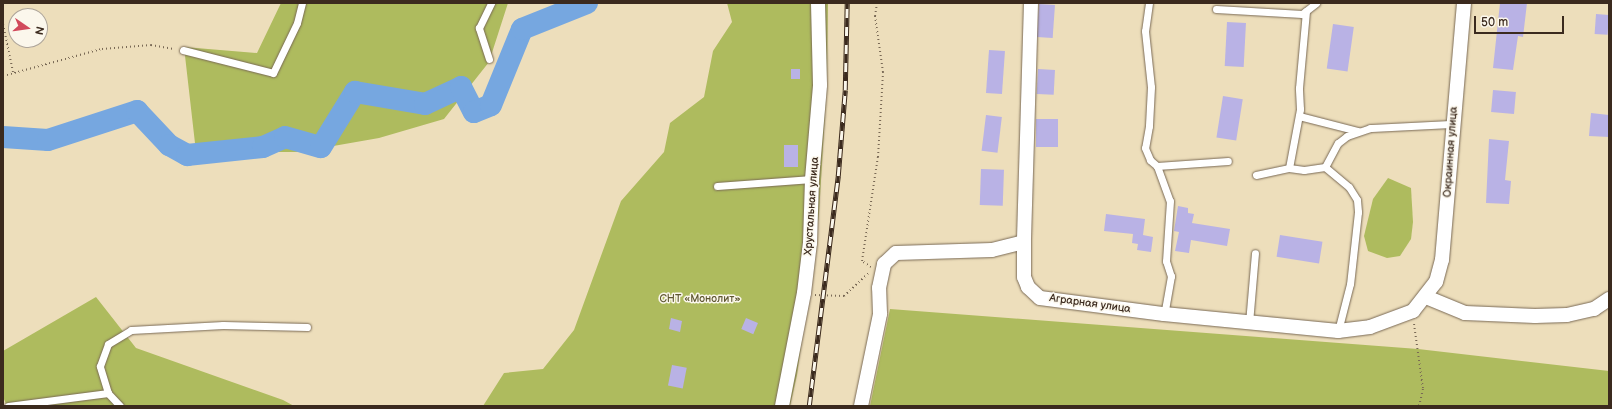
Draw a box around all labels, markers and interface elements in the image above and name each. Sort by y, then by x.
north arrow [8,8,48,48]
scale bar [1476,8,1566,34]
text: 50 m [1481,15,1508,30]
text: N [32,25,46,36]
street label: Окраинная улица [1441,106,1461,198]
street label: Хрустальная улица [802,156,822,256]
park label: СНТ «Монолит» [659,292,741,306]
street label: Аграрная улица [1048,292,1132,316]

